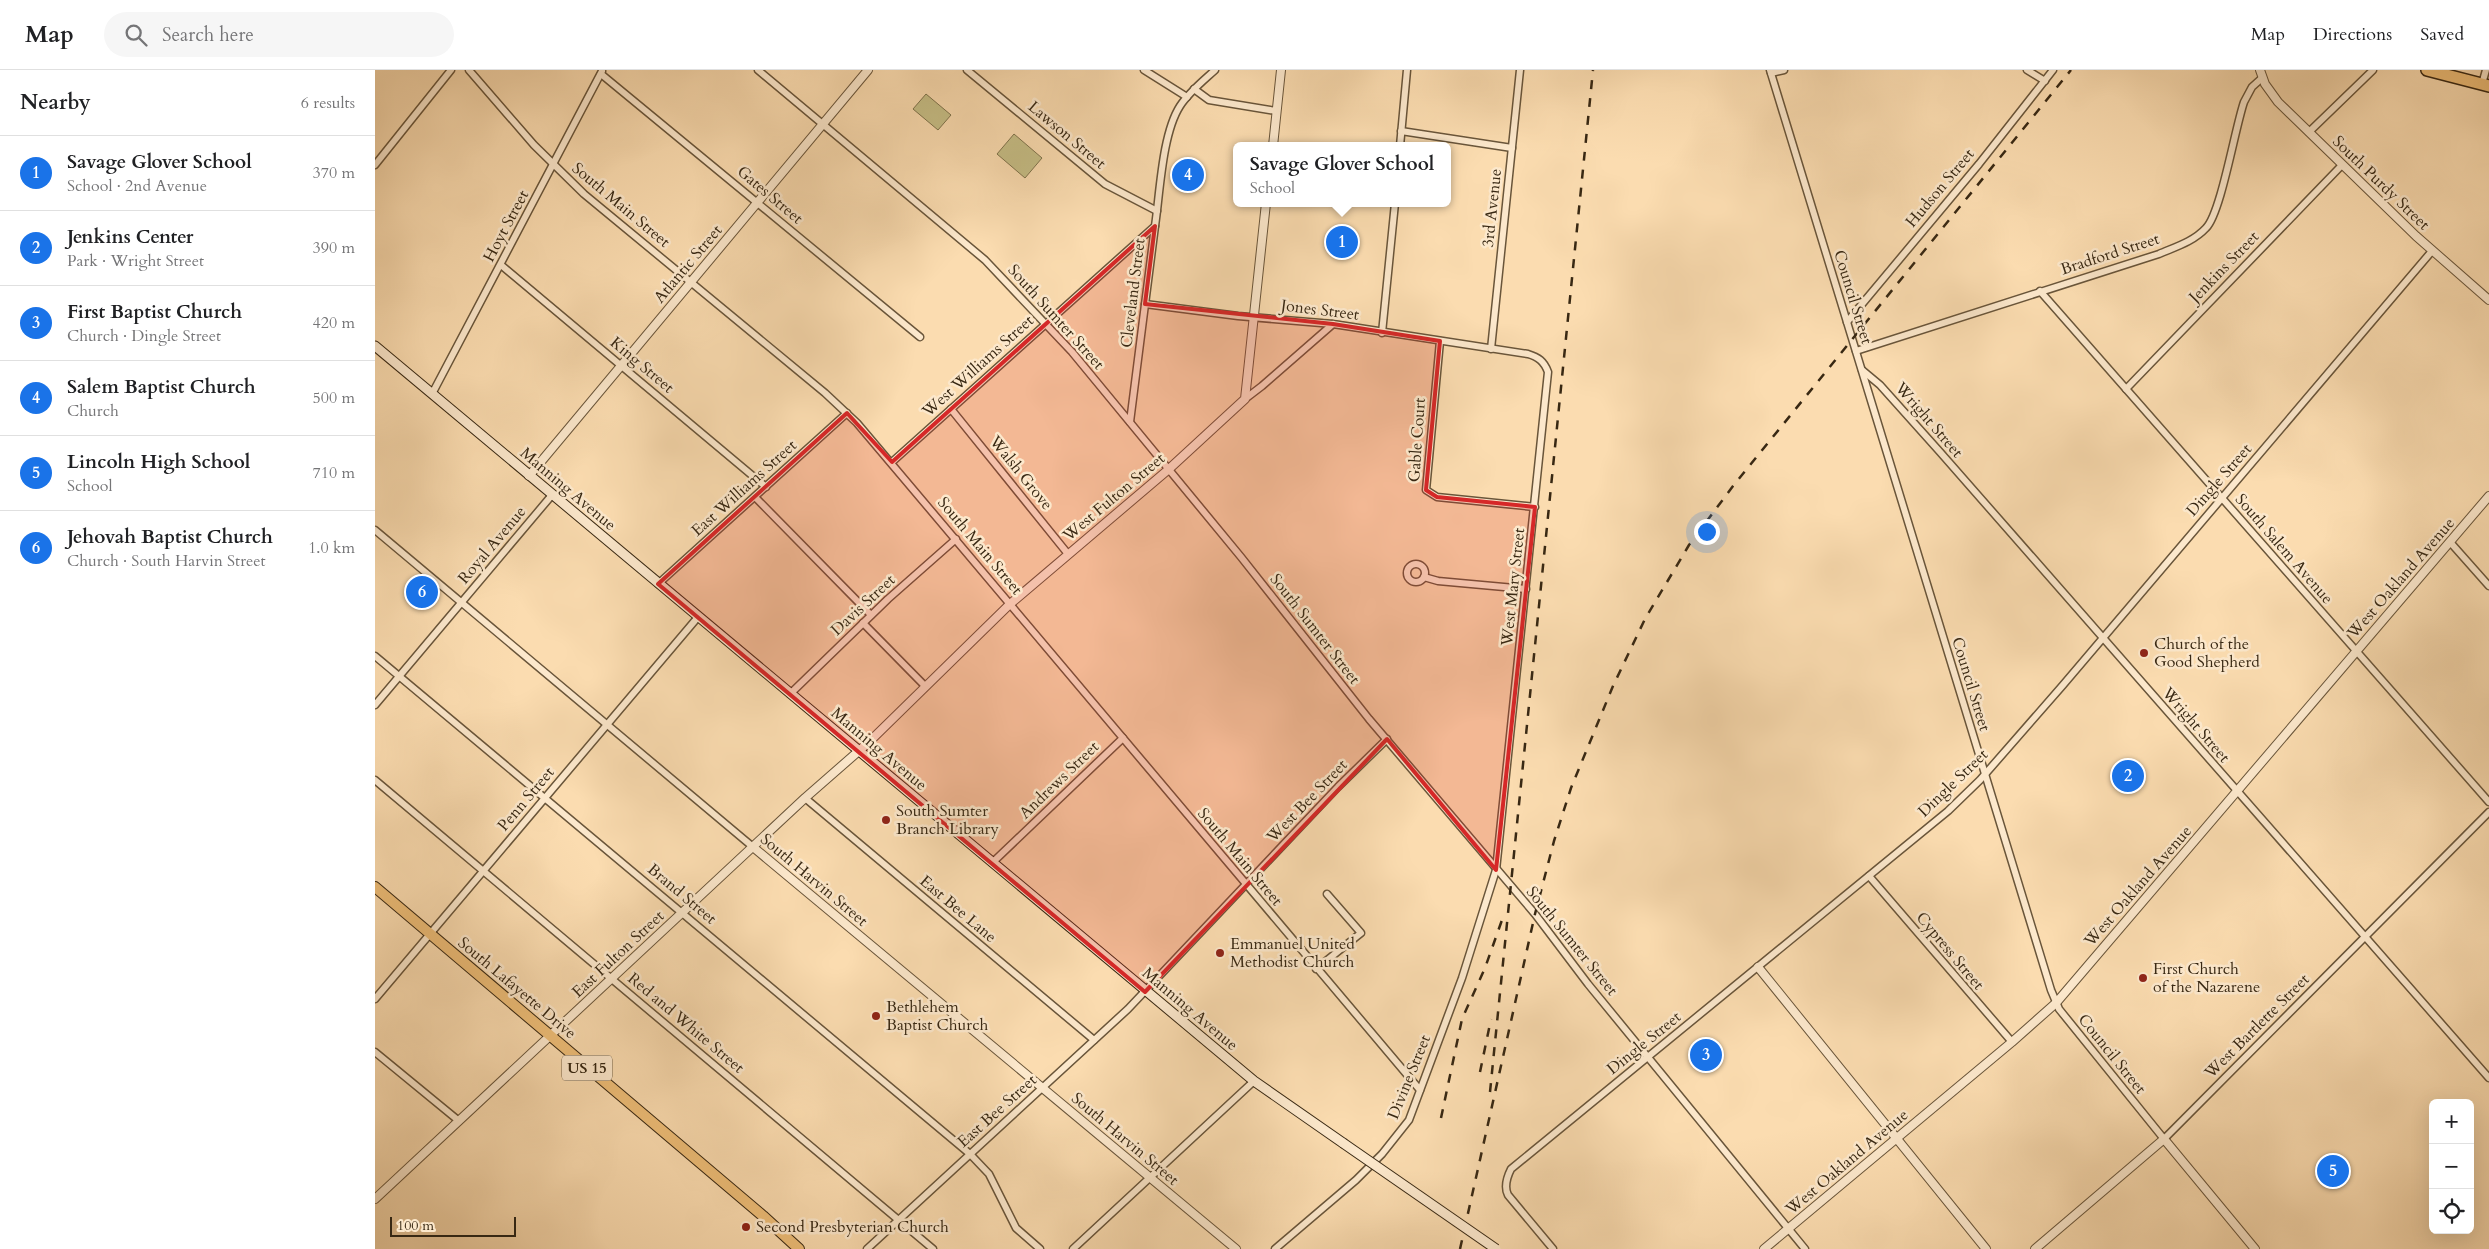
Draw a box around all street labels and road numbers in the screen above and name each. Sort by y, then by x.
street label: Lawson Street [1023,96,1111,174]
street label: South Purdy Street [2328,131,2434,235]
street label: Hudson Street [1901,144,1979,232]
street label: South Main Street [567,157,675,253]
street label: Gates Street [732,161,808,229]
street label: 3rd Avenue [1477,168,1507,248]
street label: Hoyt Street [478,186,534,266]
street label: Atlantic Street [649,220,727,308]
street label: Jenkins Street [2183,226,2264,309]
street label: Bradford Street [2058,228,2162,280]
street label: Cleveland Street [1115,237,1151,349]
street label: Council Street [1828,247,1878,347]
street label: South Sumter Street [1003,260,1109,374]
street label: Jones Street [1278,294,1360,326]
street label: West Williams Street [917,310,1039,423]
street label: King Street [605,332,679,398]
street label: Wright Street [1889,377,1968,463]
street label: Gable Court [1403,397,1431,483]
street label: Walsh Grove [984,430,1058,515]
street label: East Williams Street [687,435,801,541]
street label: Dingle Street [2181,439,2257,521]
street label: Manning Avenue [515,442,621,536]
street label: West Fulton Street [1057,448,1170,547]
street label: South Salem Avenue [2230,489,2338,609]
street label: South Main Street [932,492,1028,600]
street label: Royal Avenue [453,501,531,589]
street label: West Oakland Avenue [2342,513,2460,644]
street label: West Mary Street [1496,527,1530,648]
street label: Davis Street [826,569,900,641]
street label: South Sumter Street [1265,569,1365,689]
street label: Council Street [1946,634,1996,734]
street label: Wright Street [2156,682,2235,768]
street label: Manning Avenue [826,702,932,796]
street label: Andrews Street [1014,736,1104,824]
street label: Dingle Street [1913,744,1993,822]
street label: West Bee Street [1261,755,1352,848]
street label: Penn Street [493,762,559,836]
street label: South Main Street [1192,803,1288,911]
street label: West Oakland Avenue [2079,821,2197,952]
street label: South Harvin Street [756,828,872,932]
street label: Brand Street [643,859,721,929]
street label: East Bee Lane [915,870,1001,948]
street label: South Sumter Street [1521,882,1623,1000]
street label: East Fulton Street [567,905,669,1003]
street label: Cypress Street [1911,907,1989,995]
street label: South Lafayette Drive [453,932,581,1044]
street label: Manning Avenue [1137,962,1243,1056]
street label: Red and White Street [623,968,749,1078]
street label: West Bartlette Street [2199,969,2314,1084]
street label: Dingle Street [1602,1006,1686,1080]
street label: Council Street [2073,1009,2151,1099]
street label: Divine Street [1382,1032,1436,1122]
road number: US 15 [562,1056,612,1080]
street label: East Bee Street [953,1069,1041,1153]
street label: South Harvin Street [1067,1087,1183,1191]
street label: West Oakland Avenue [1780,1104,1913,1220]

